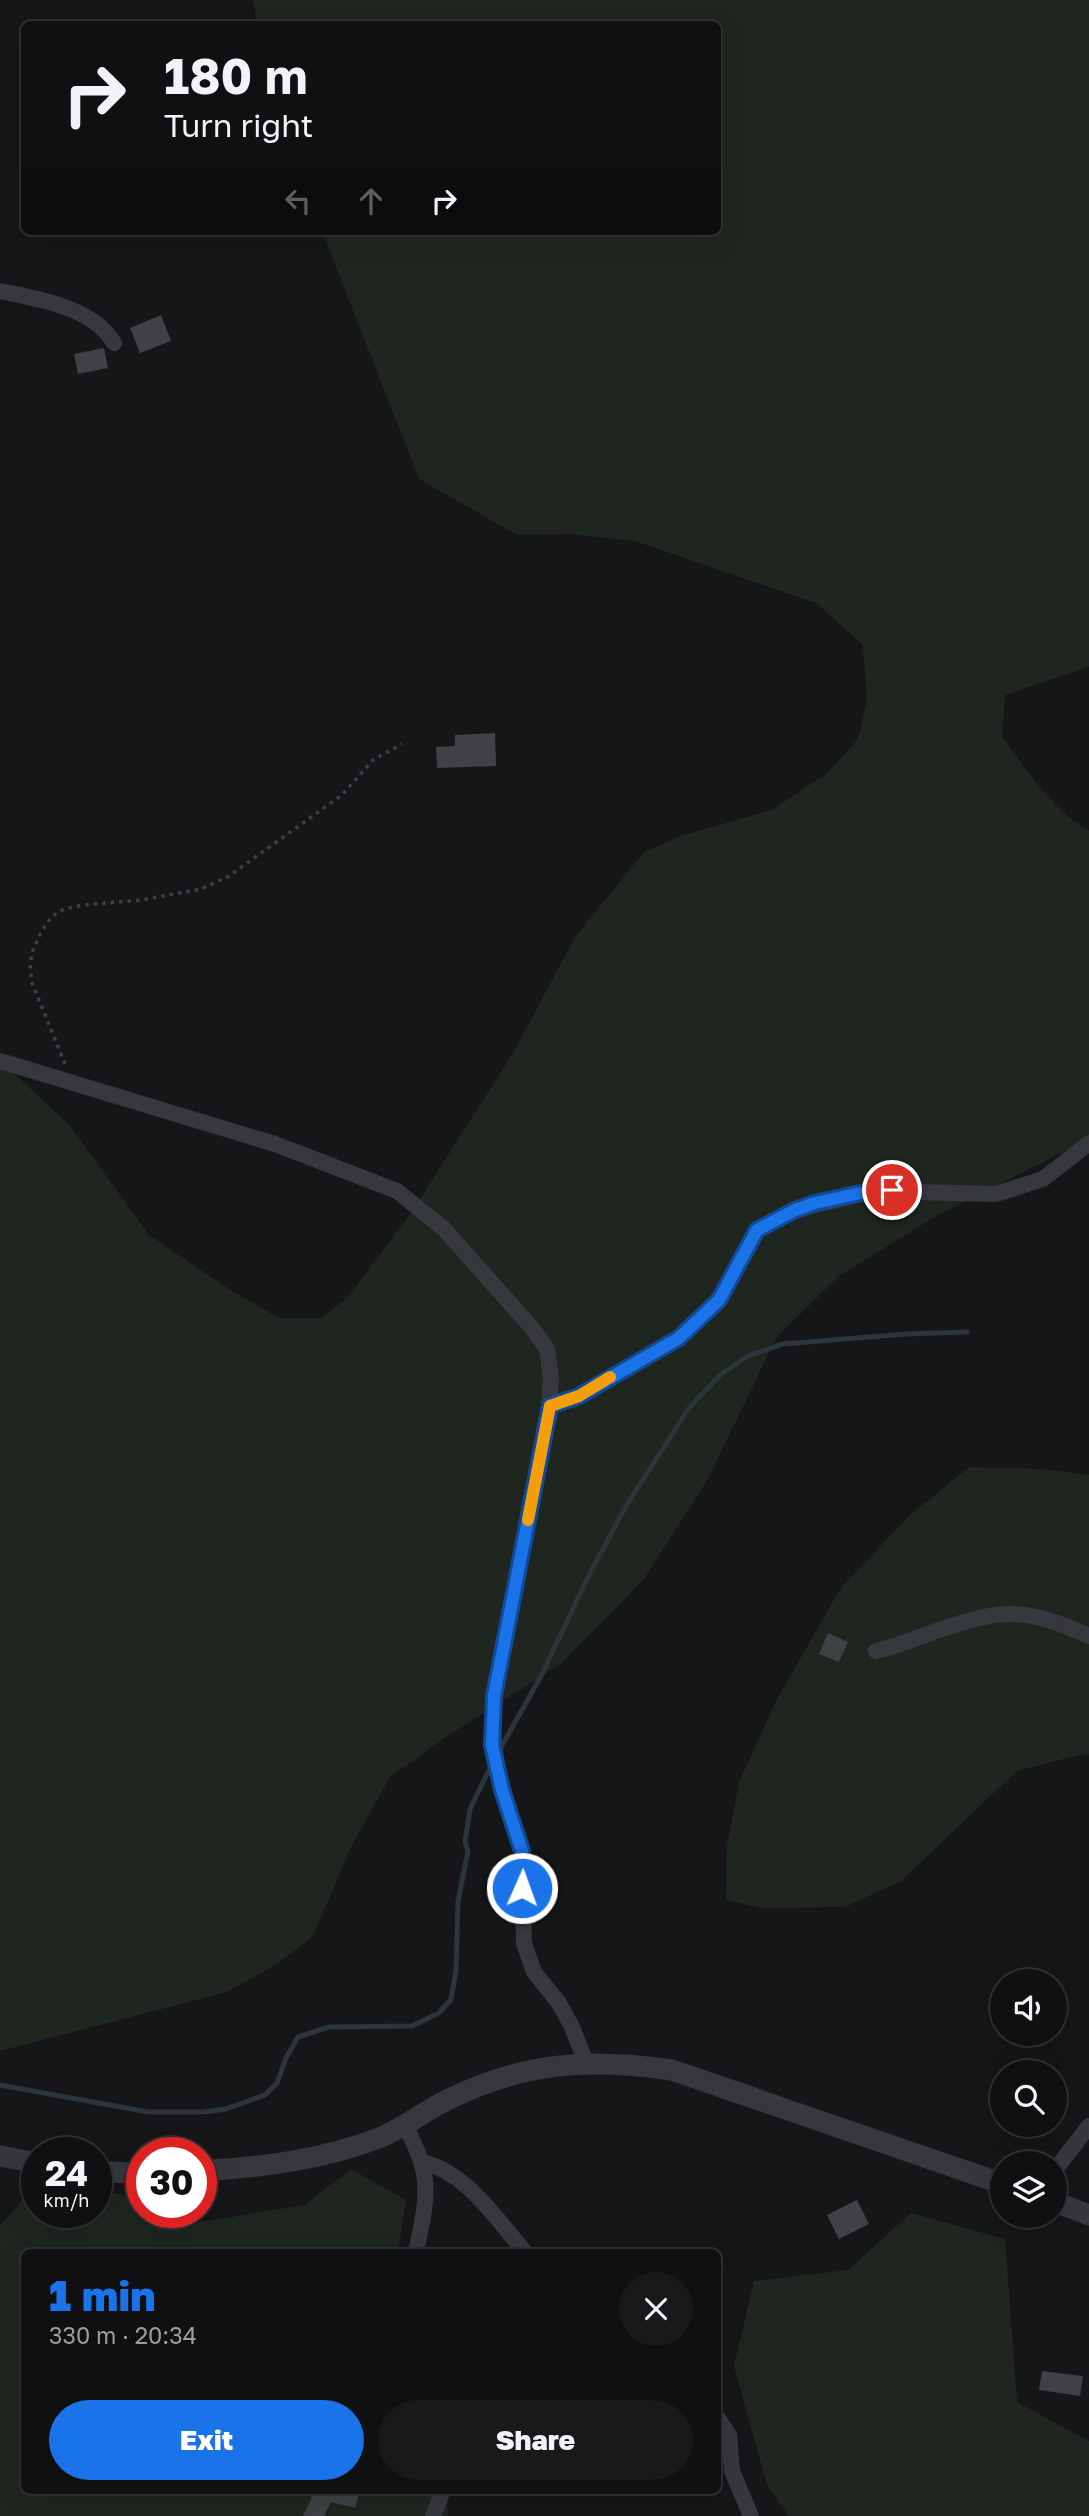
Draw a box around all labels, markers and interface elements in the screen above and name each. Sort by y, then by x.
text: 180 m [164,46,308,105]
icon: right [49,49,140,140]
text: Turn right [164,106,313,144]
icon: left [279,182,317,220]
icon: ahead [352,182,390,220]
icon: right [425,182,463,220]
pin [862,1160,922,1220]
icon: arrive [873,1171,911,1209]
position arrow [485,1851,559,1925]
map controls [990,1969,1067,2228]
button: sound [990,1969,1067,2046]
button: search [990,2060,1067,2137]
speed limit sign: 30 [126,2137,217,2228]
button: layers [990,2151,1067,2228]
text: 24 [45,2152,88,2194]
text: km/h [44,2189,89,2211]
text: 1 min [49,2270,156,2320]
button: close [619,2272,693,2346]
text: 330 m · 20:34 [49,2321,197,2349]
button: Exit [49,2400,364,2480]
button: Share [378,2400,693,2480]

